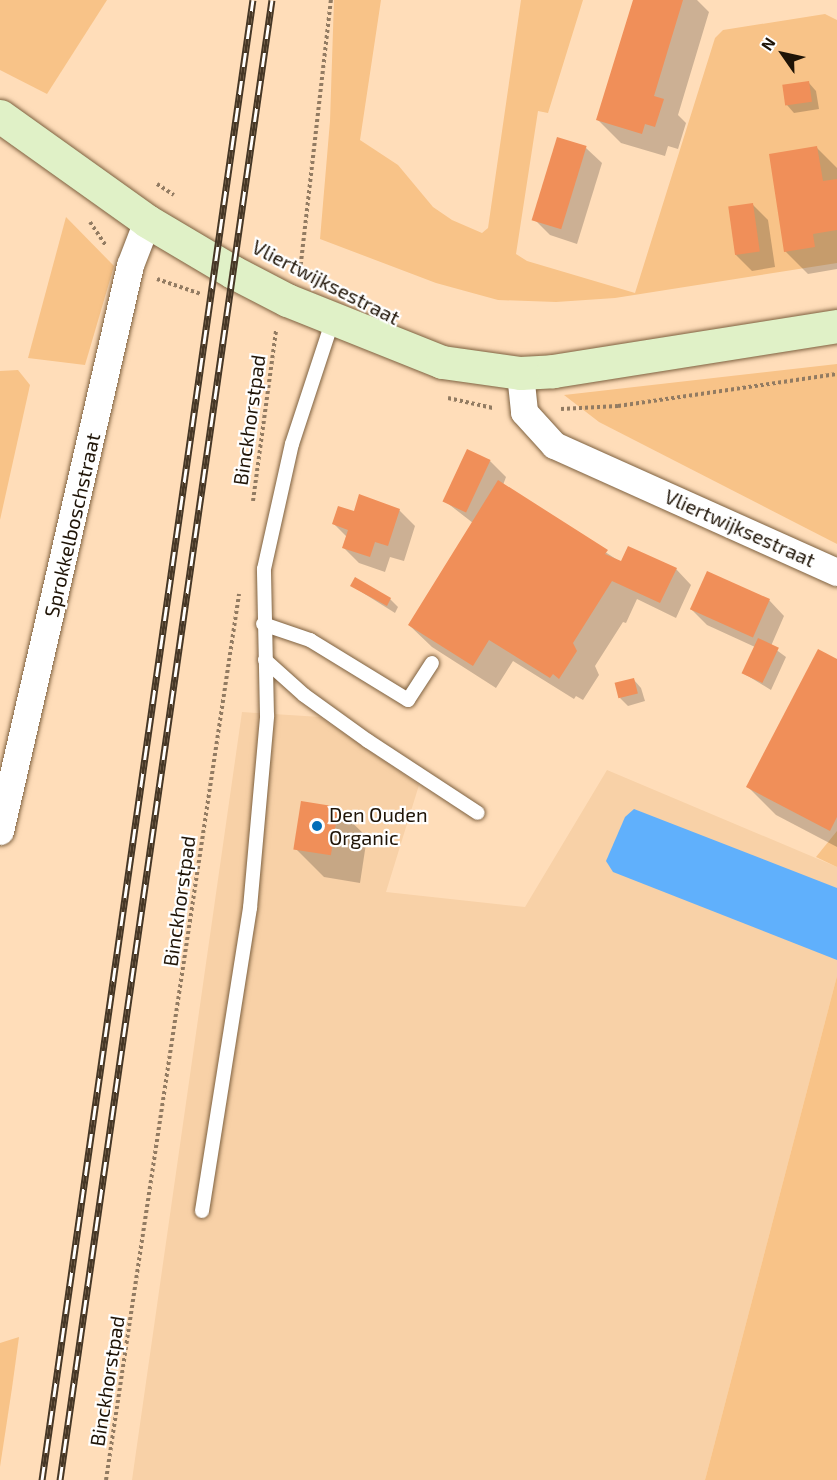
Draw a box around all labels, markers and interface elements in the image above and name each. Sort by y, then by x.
north arrow [753,24,813,84]
text: N [757,34,779,54]
street label: Vliertwijksestraat [248,234,404,330]
street label: Binckhorstpad [228,353,270,487]
street label: Sprokkelboschstraat [39,431,105,619]
street label: Vliertwijksestraat [661,484,819,572]
place label: Den Ouden Organic [329,802,428,849]
marker: Den Ouden Organic [310,819,324,833]
street label: Binckhorstpad [158,834,200,968]
street label: Binckhorstpad [85,1314,129,1448]

